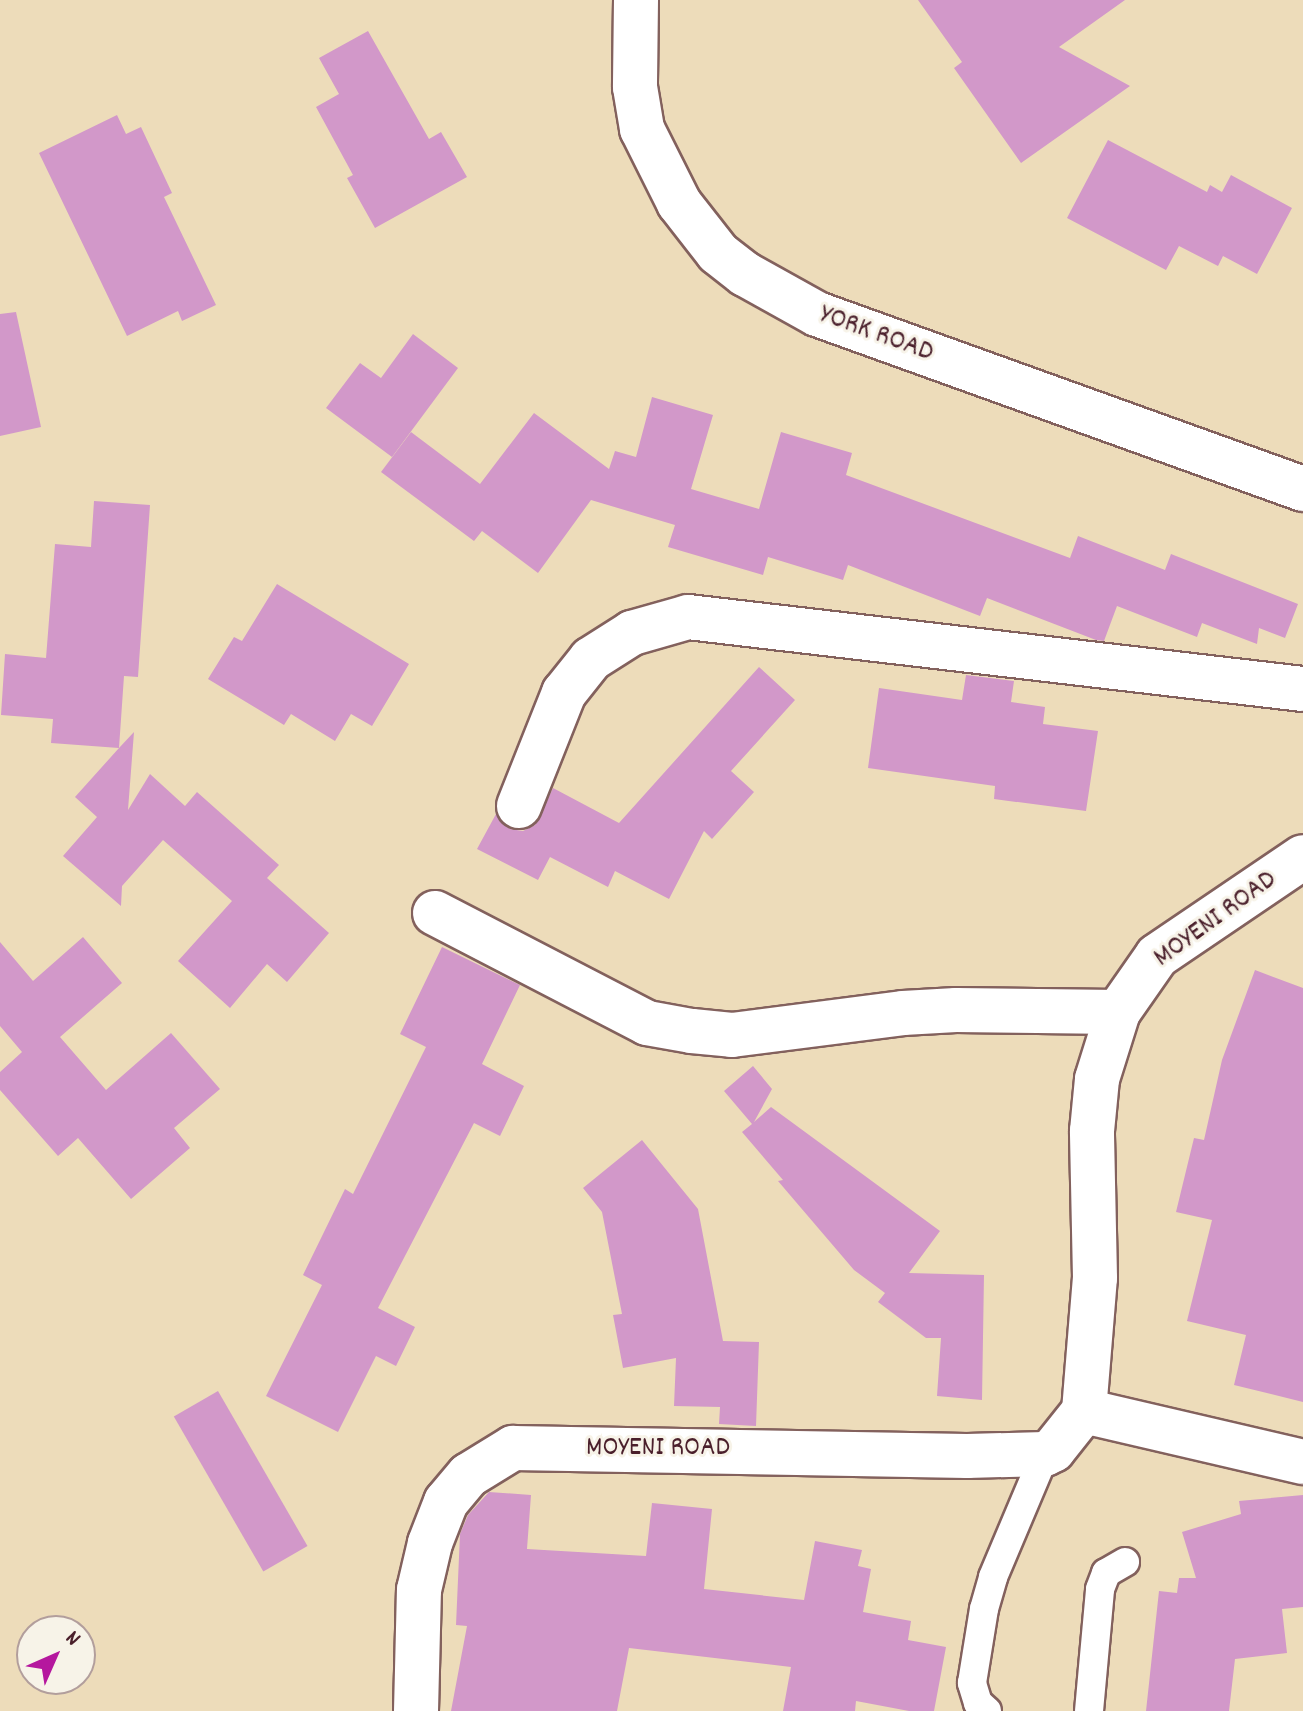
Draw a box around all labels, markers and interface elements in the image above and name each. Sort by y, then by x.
street label: YORK ROAD [814,299,938,371]
street label: MOYENI ROAD [1148,864,1284,976]
street label: MOYENI ROAD [586,1432,730,1466]
north arrow [16,1615,96,1695]
text: N [57,1624,87,1654]

